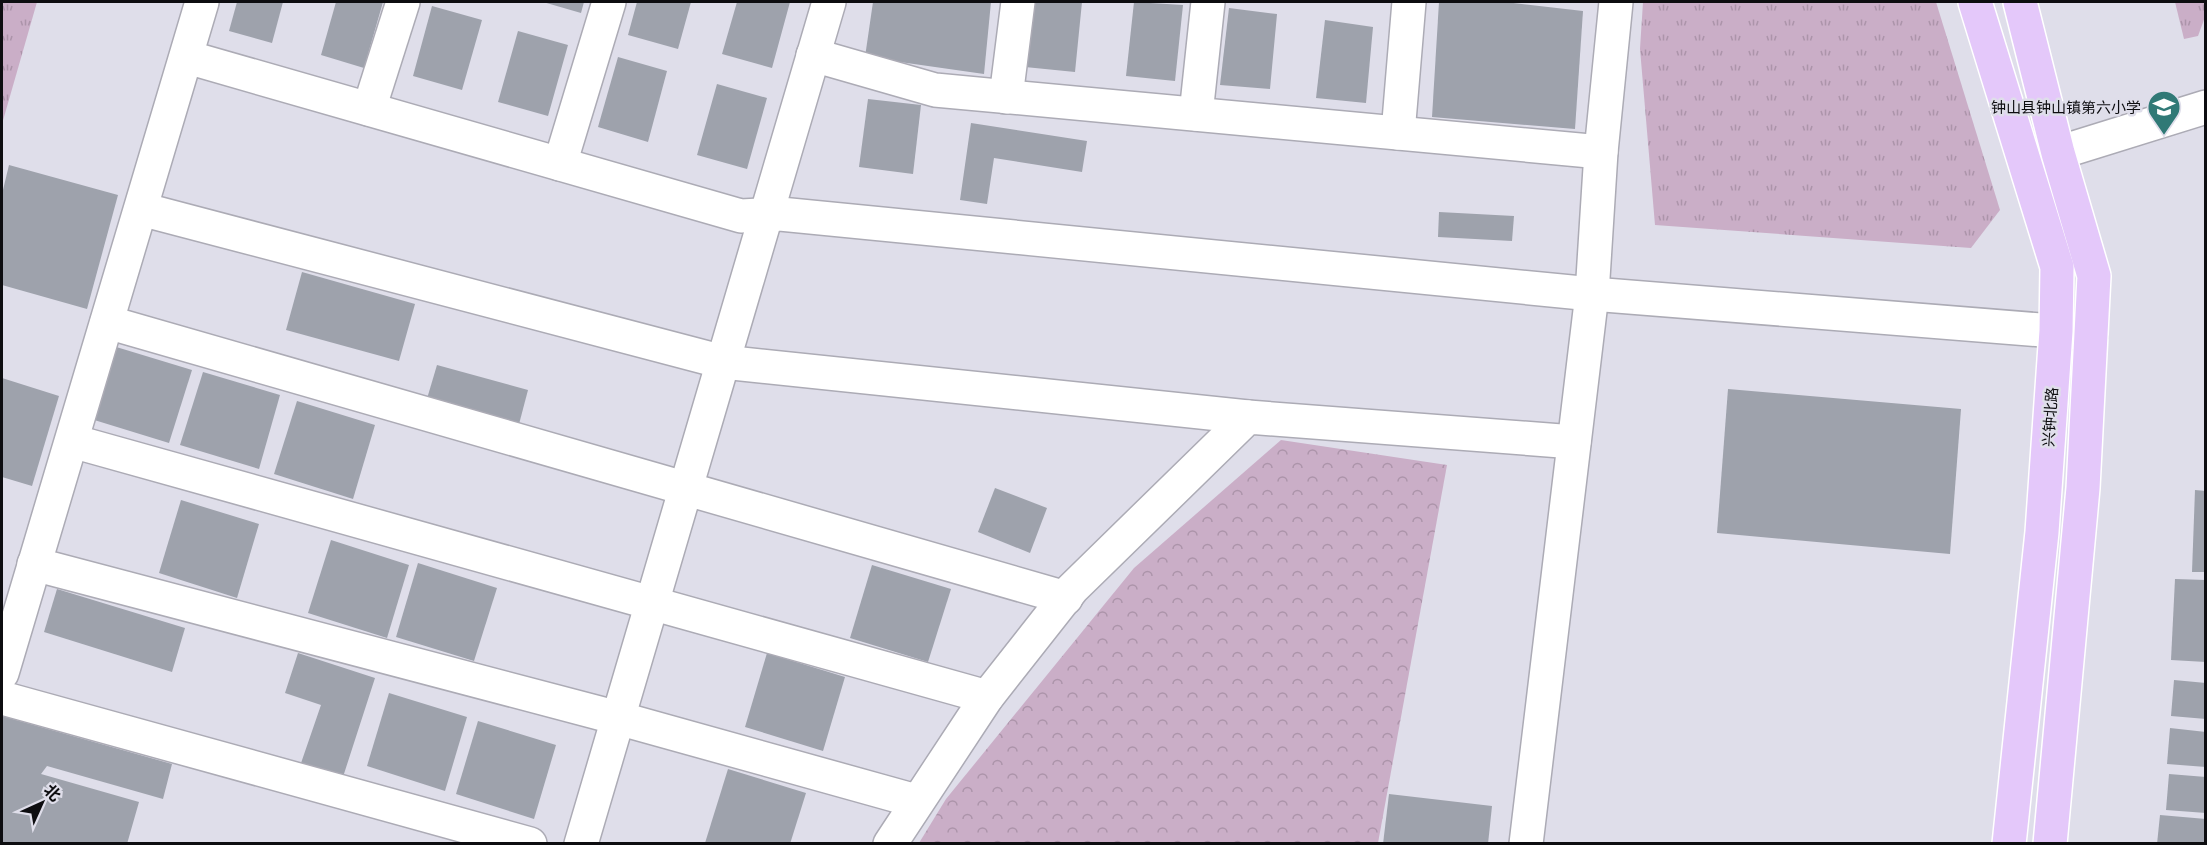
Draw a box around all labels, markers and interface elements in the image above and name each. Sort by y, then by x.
school or university icon: 钟山县钟山镇第六小学 [2146,89,2182,136]
place label: 钟山县钟山镇第六小学 [1991,99,2141,116]
street label: 兴钟北路 [2039,386,2061,448]
north arrow [12,773,72,833]
text: 北 [41,781,64,804]

